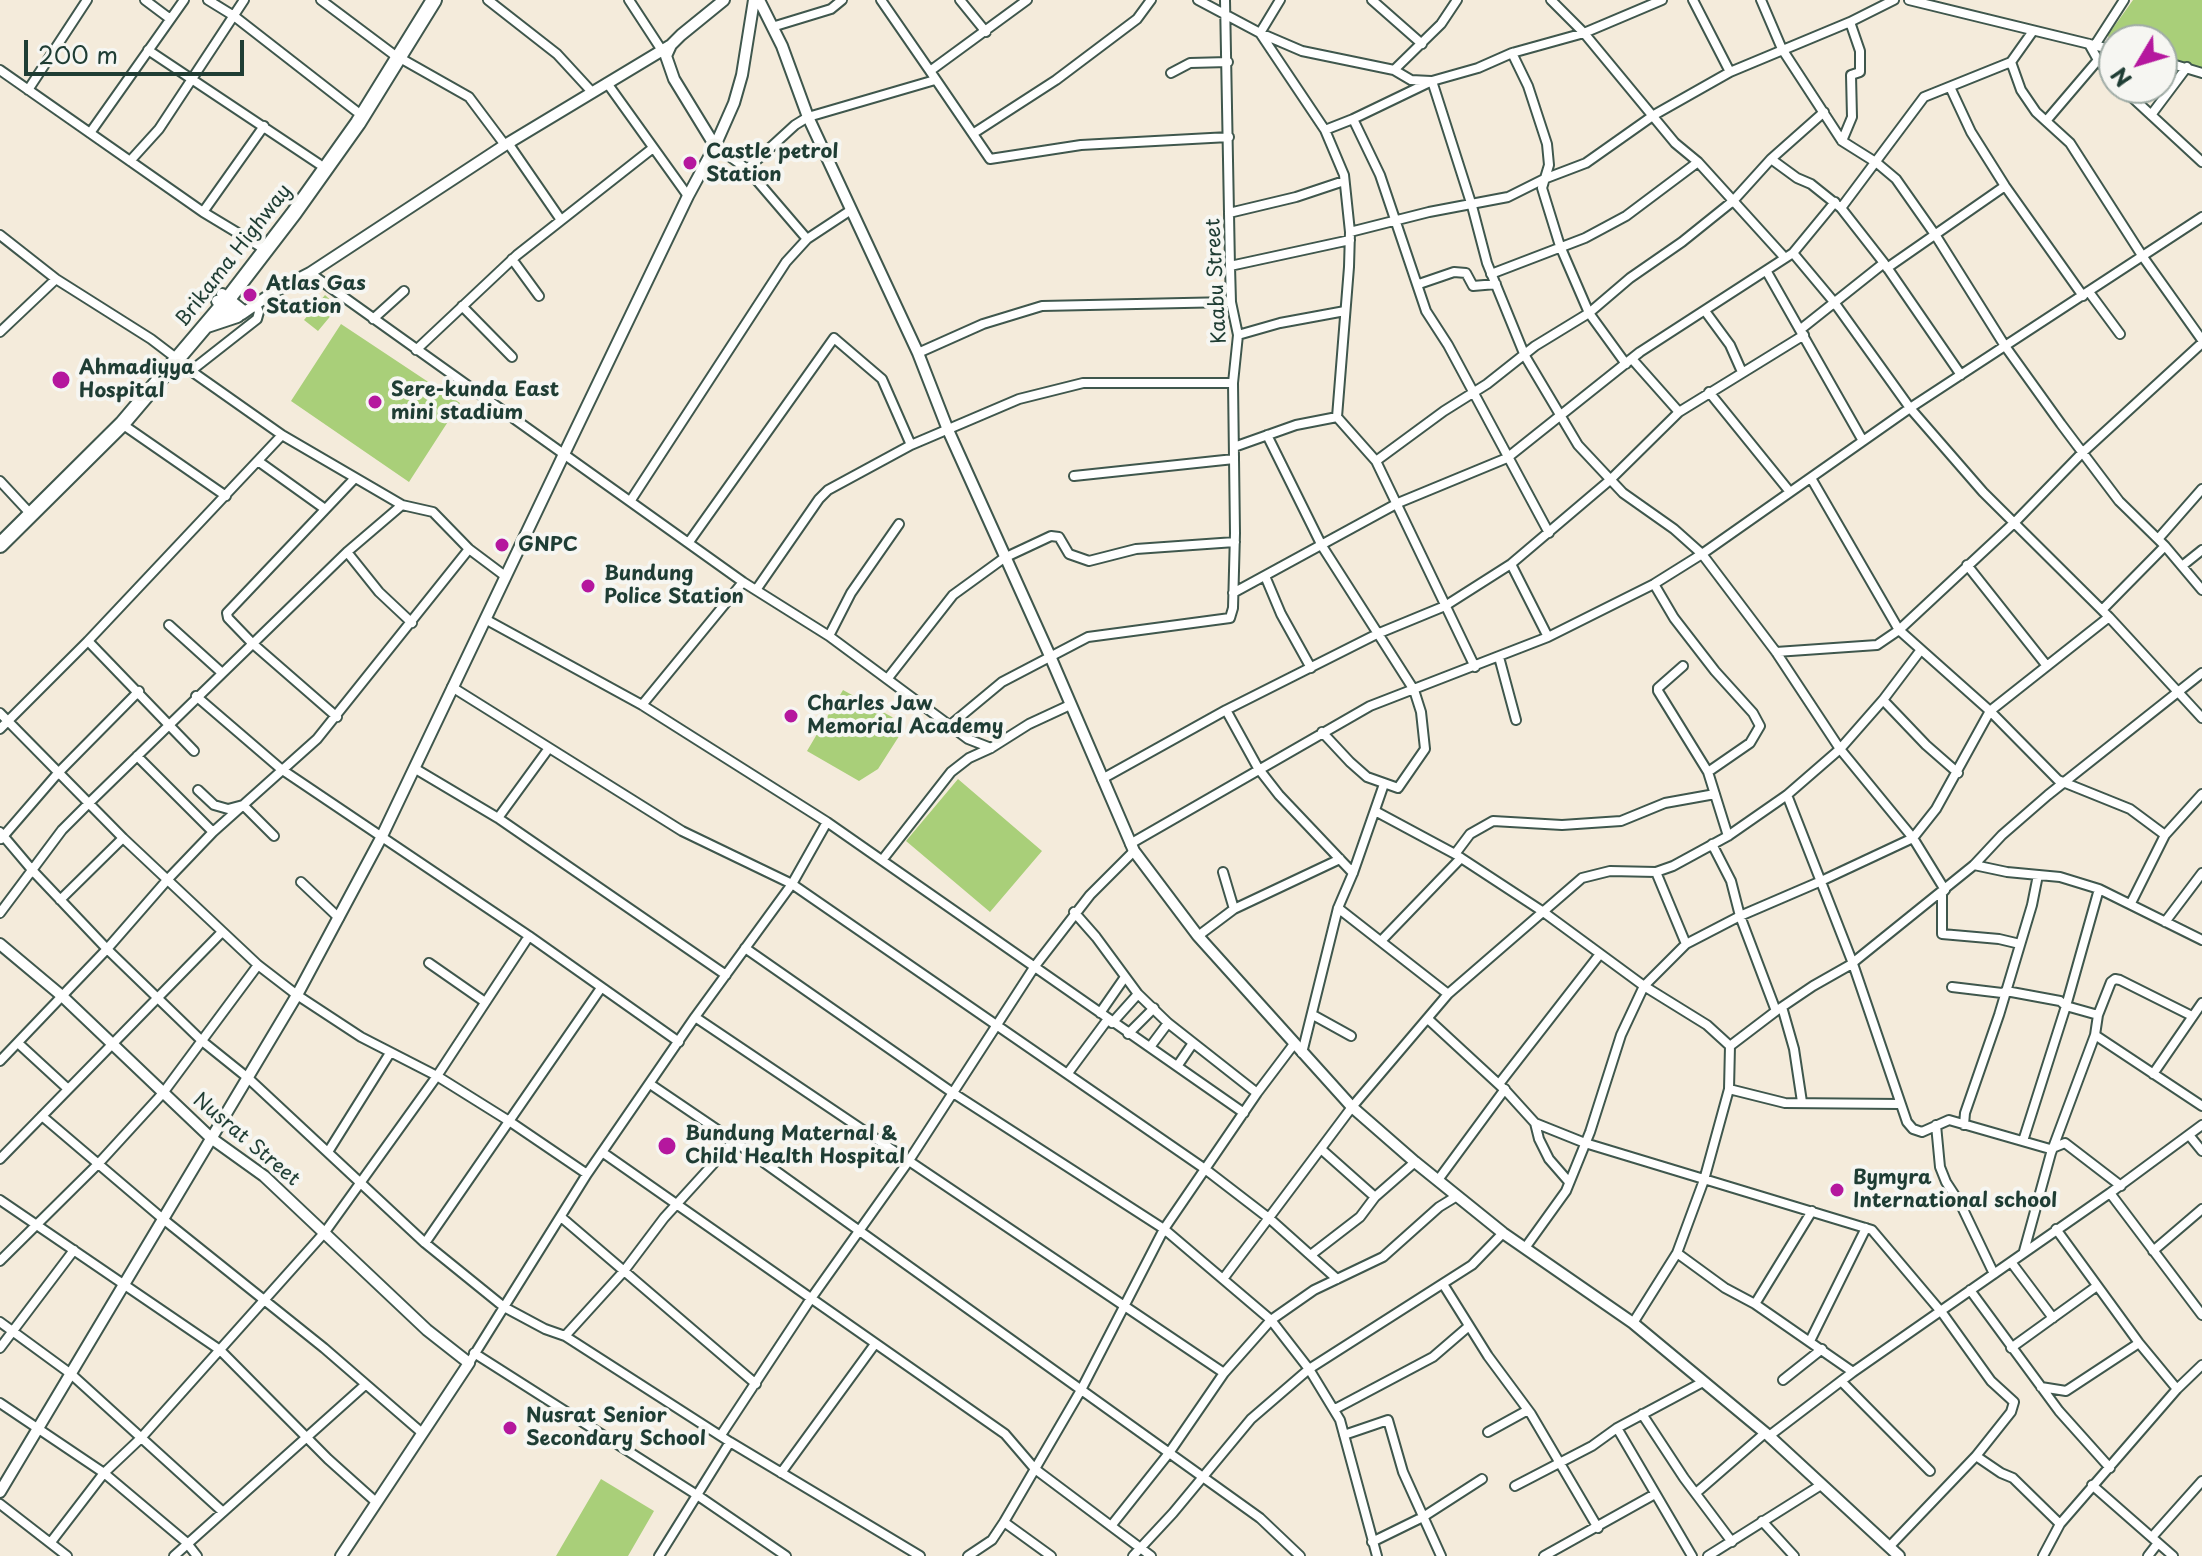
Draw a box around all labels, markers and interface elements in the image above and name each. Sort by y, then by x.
scale bar [28,24,248,74]
north arrow [2098,24,2178,104]
text: 200 m [38,36,118,72]
text: N [2102,61,2139,95]
place label: Castle petrol Station [706,140,838,187]
marker: Castle petrol Station [681,154,699,172]
street label: Brikama Highway [171,180,297,332]
street label: Kaabu Street [1202,218,1232,344]
place label: Atlas Gas Station [266,272,366,319]
marker: Atlas Gas Station [241,286,259,304]
place label: Ahmadiyya Hospital [79,356,194,403]
marker: Ahmadiyya Hospital [50,369,72,391]
place label: Sere-kunda East mini stadium [391,378,559,425]
marker: Sere-kunda East mini stadium [366,393,384,411]
place label: GNPC [518,533,578,557]
marker: GNPC [493,536,511,554]
place label: Bundung Police Station [604,562,744,609]
marker: Bundung Police Station [579,577,597,595]
place label: Charles Jaw Memorial Academy [807,692,1003,739]
marker: Charles Jaw Memorial Academy [782,707,800,725]
street label: Nusrat Street [188,1088,304,1192]
place label: Bundung Maternal & Child Health Hospital [685,1122,905,1169]
marker: Bundung Maternal & Child Health Hospital [656,1135,678,1157]
place label: Bymyra International school [1853,1166,2057,1213]
marker: Bymyra International school [1828,1181,1846,1199]
place label: Nusrat Senior Secondary School [526,1404,706,1451]
marker: Nusrat Senior Secondary School [501,1419,519,1437]

